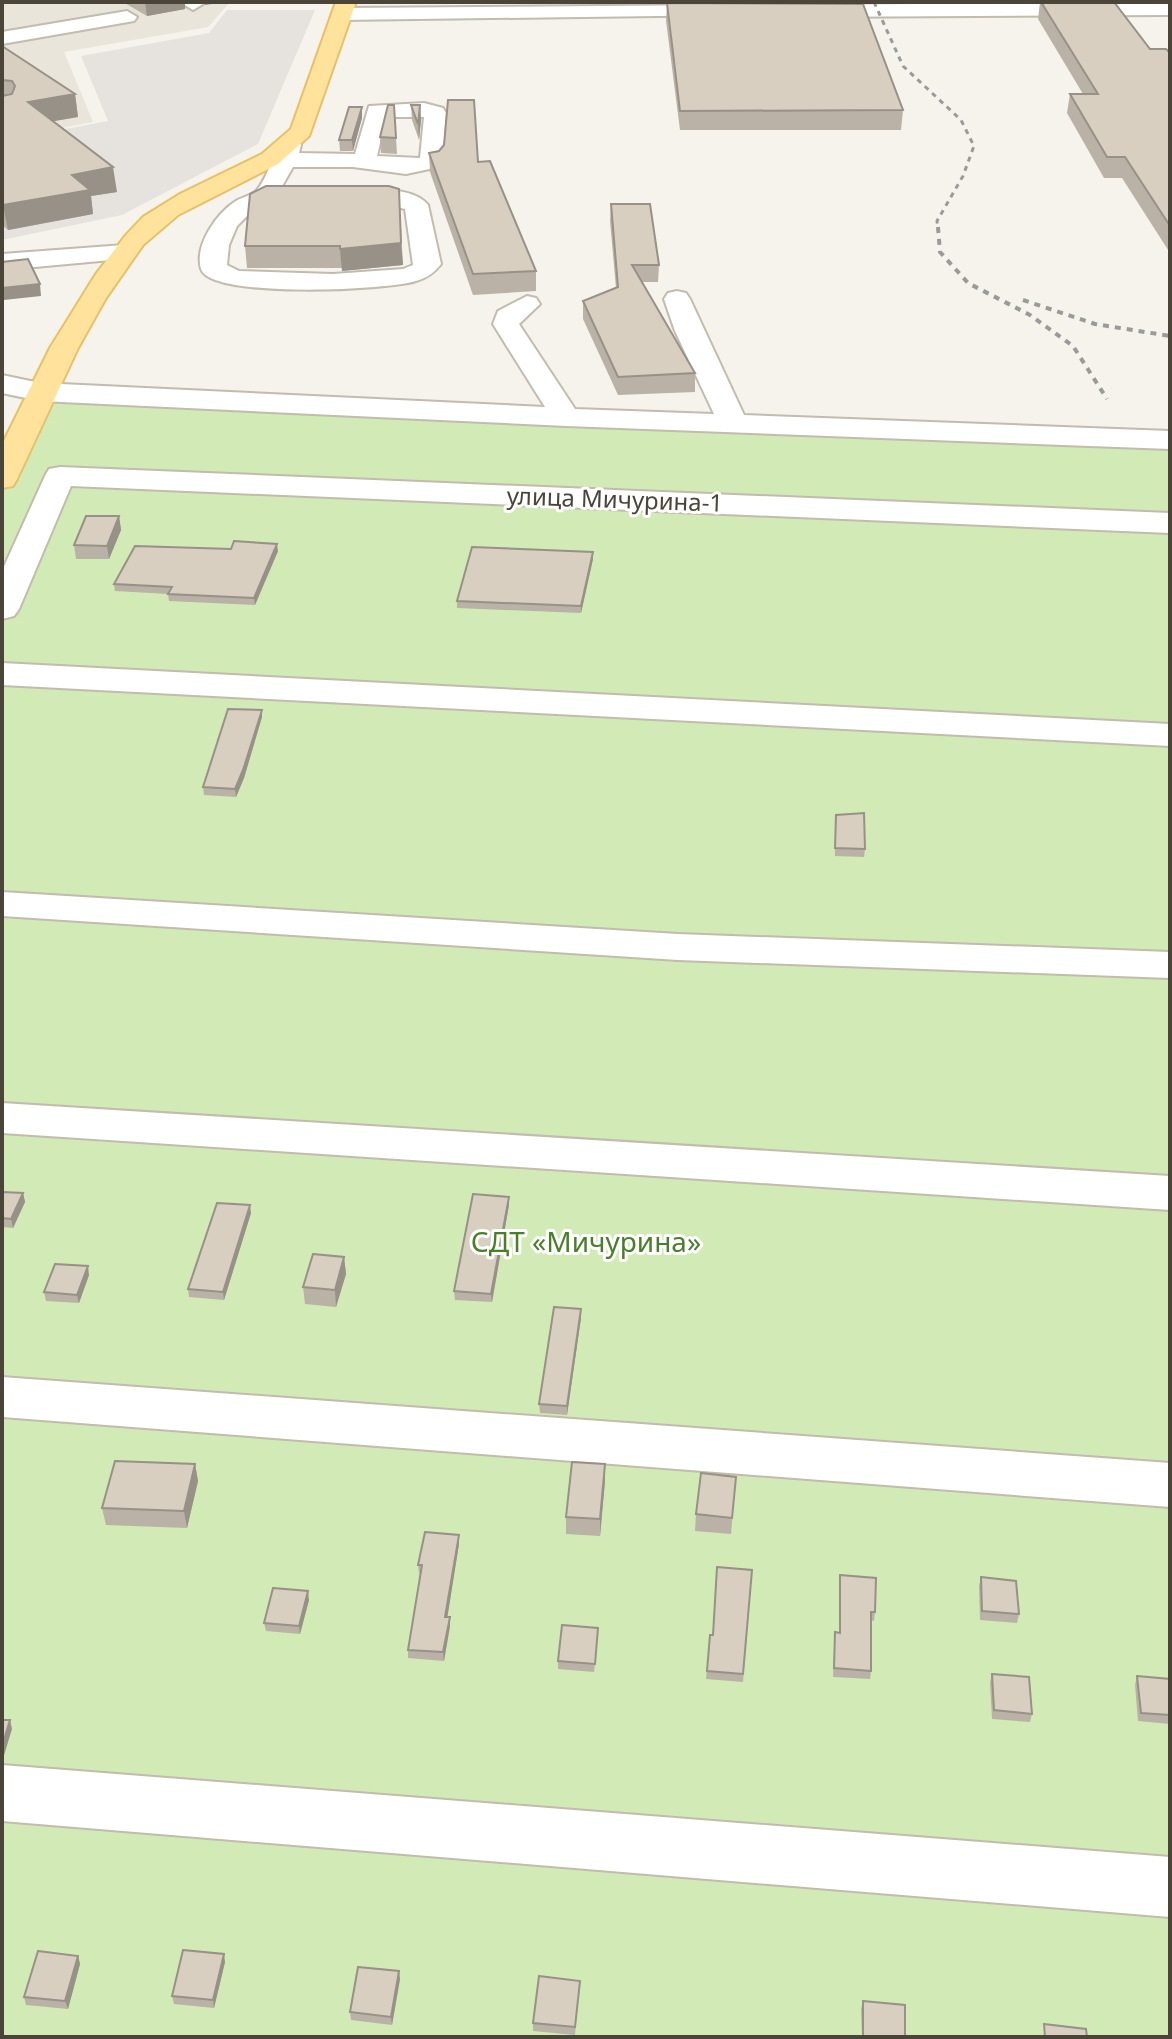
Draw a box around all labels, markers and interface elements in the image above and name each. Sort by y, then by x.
street label: улица Мичурина-1 [506,478,724,519]
park label: СДТ «Мичурина» [471,1222,701,1260]

